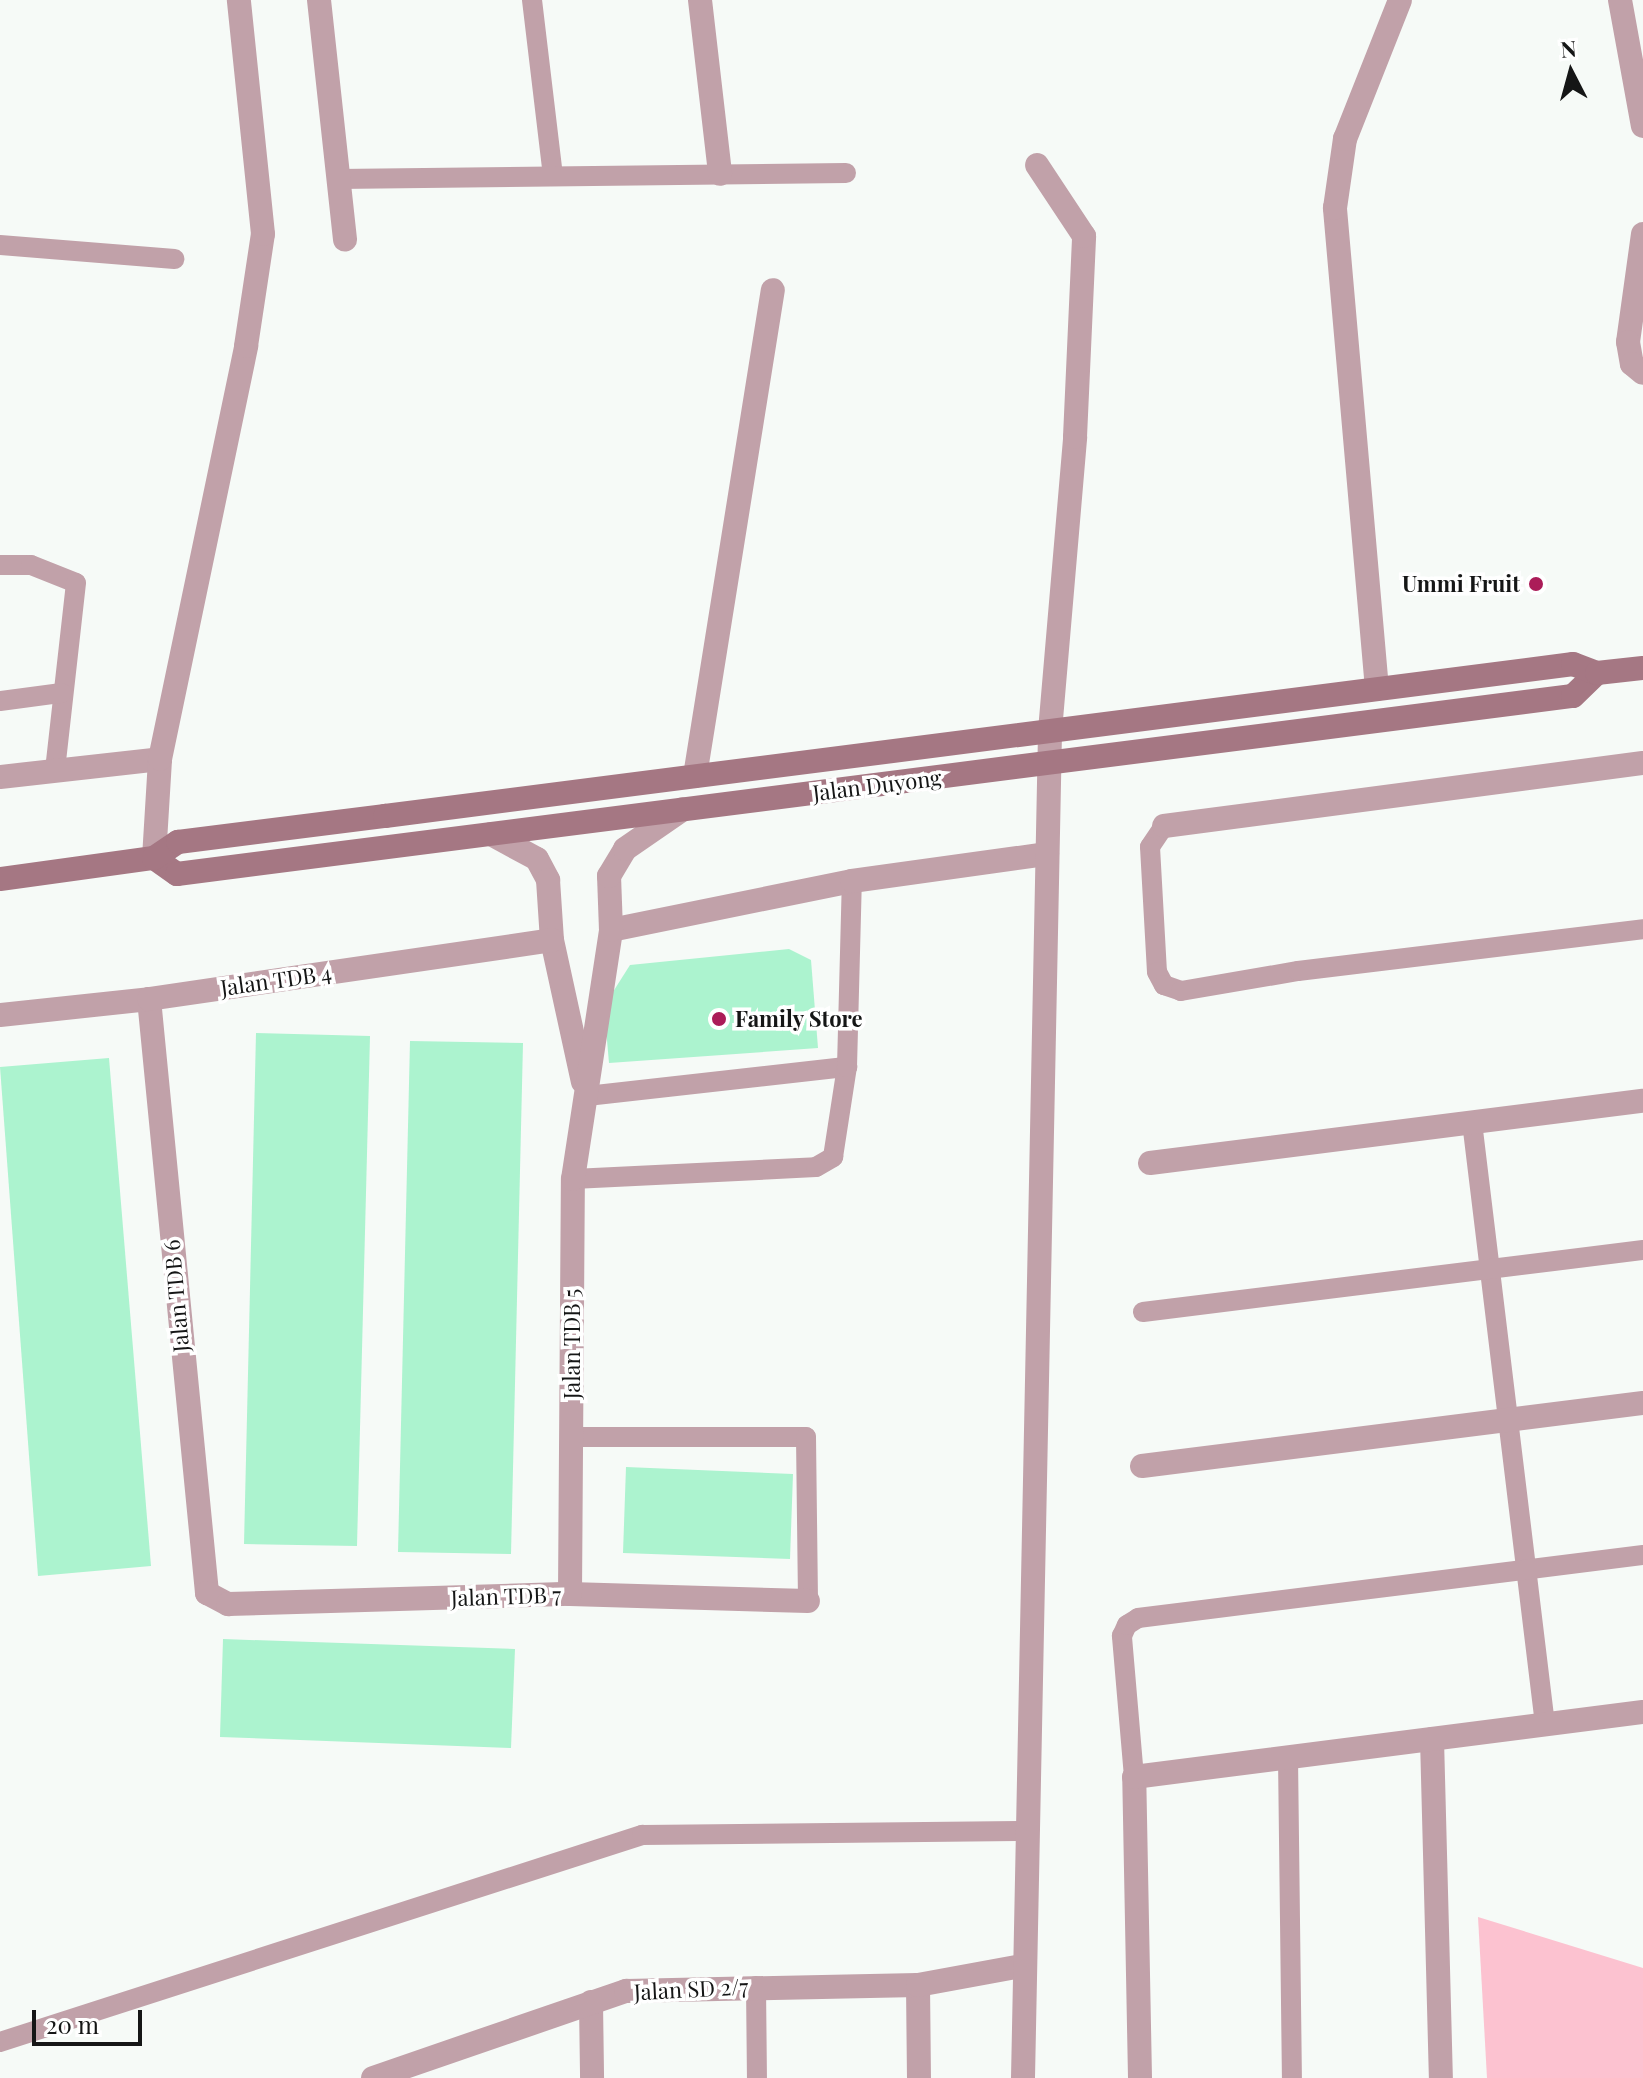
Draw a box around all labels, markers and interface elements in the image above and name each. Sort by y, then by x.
north arrow [1531,32,1611,112]
text: N [1559,32,1578,64]
place label: Ummi Fruit [1402,571,1520,597]
marker: Ummi Fruit [1527,575,1545,593]
street label: Jalan Duyong [811,764,943,806]
street label: Jalan TDB 4 [218,959,334,1001]
place label: Family Store [735,1006,863,1032]
marker: Family Store [710,1010,728,1028]
street label: Jalan TDB 6 [158,1238,194,1354]
street label: Jalan TDB 5 [559,1288,585,1400]
street label: Jalan TDB 7 [450,1581,562,1611]
street label: Jalan SD 2/7 [633,1973,749,2005]
scale bar [36,1994,146,2044]
text: 20 m [46,2008,99,2040]

